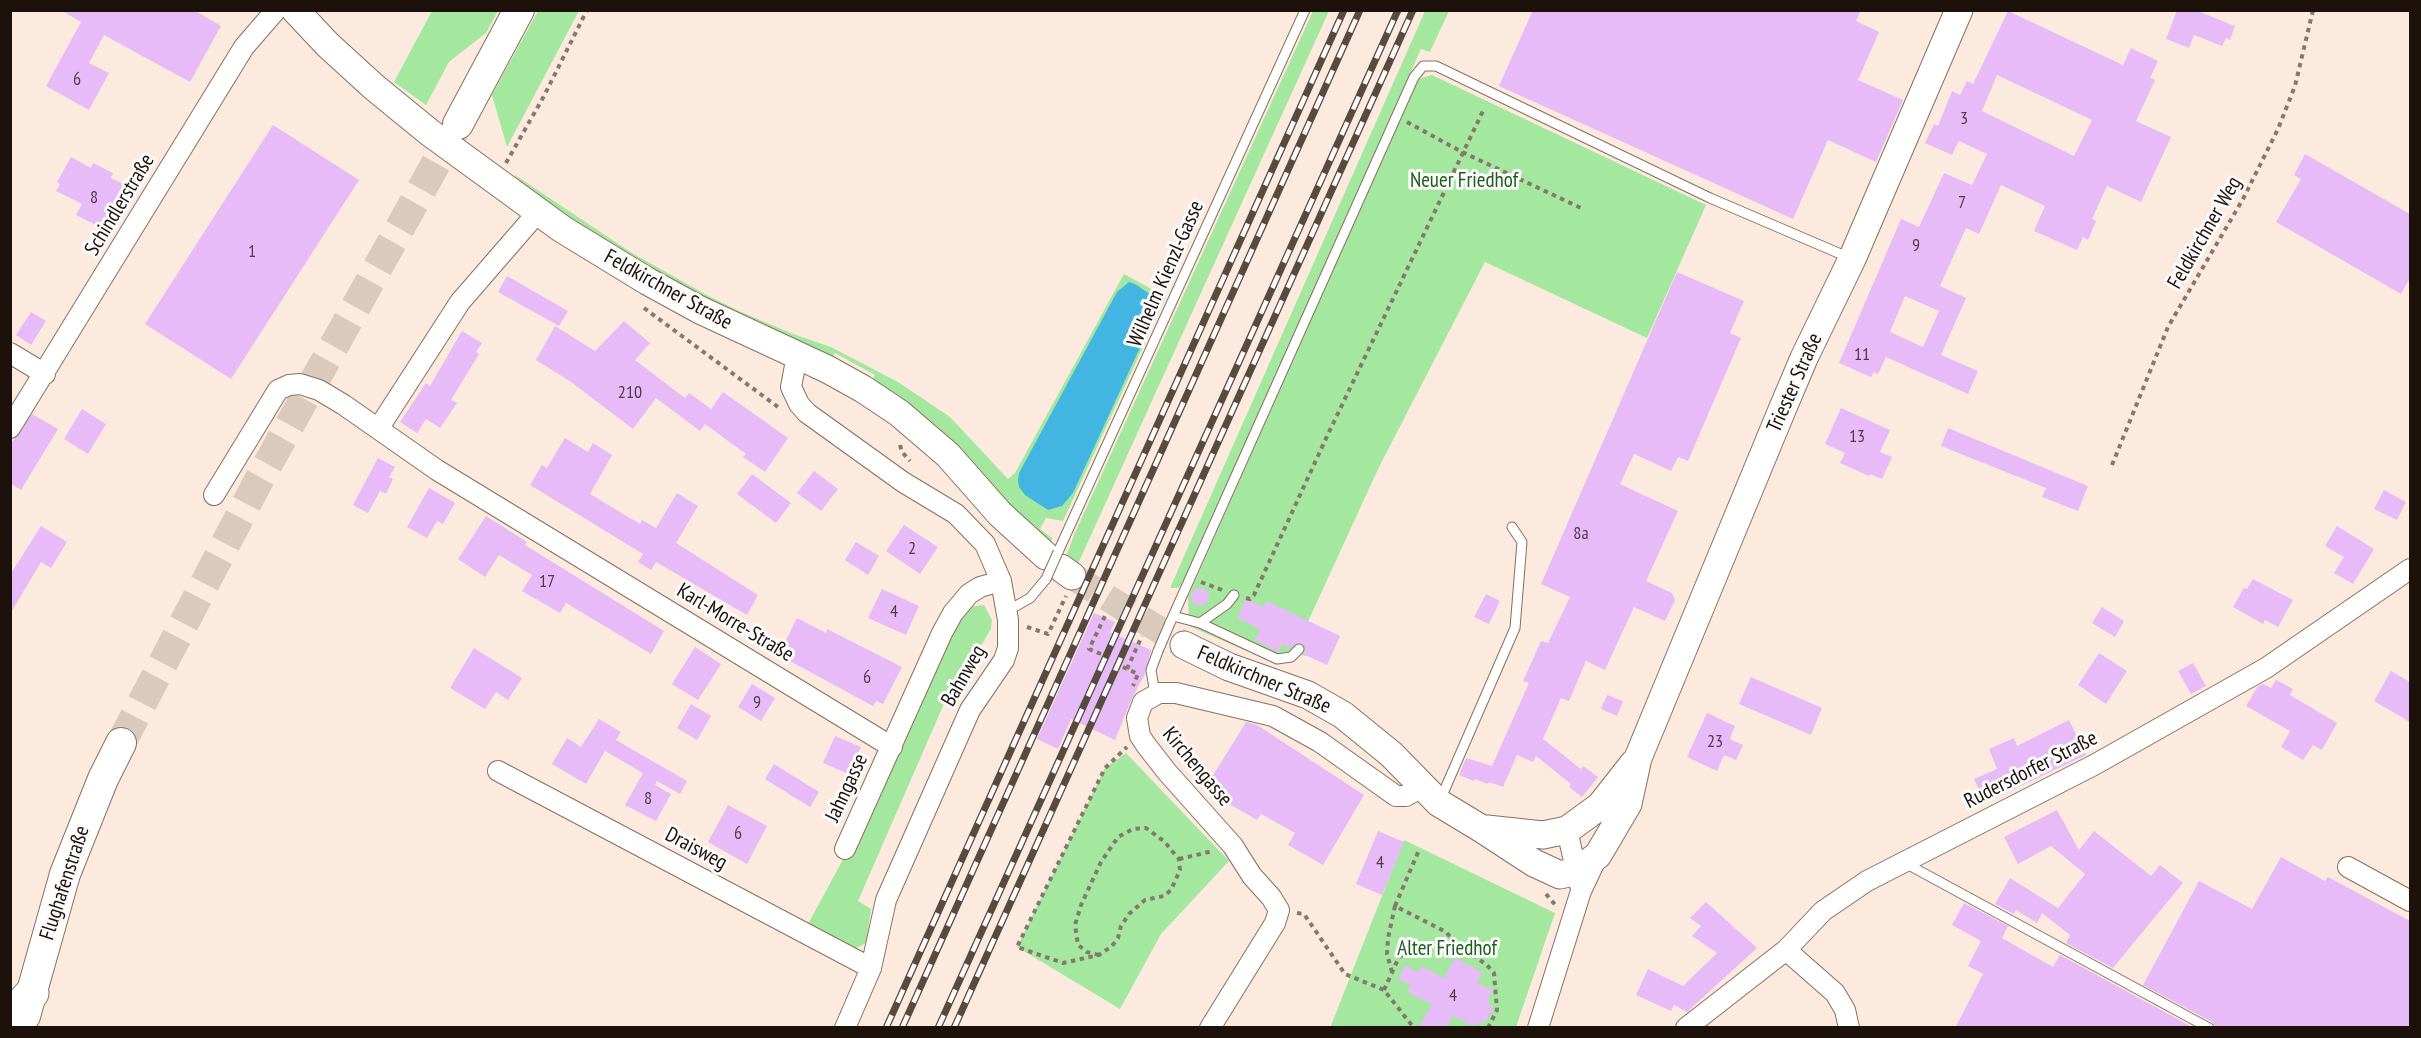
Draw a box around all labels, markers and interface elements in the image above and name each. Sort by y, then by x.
house number: 6 [73,69,81,91]
house number: 3 [1960,108,1968,130]
street label: Schindlerstraße [80,150,160,260]
park label: Neuer Friedhof [1410,168,1518,194]
street label: Feldkirchner Weg [2163,172,2247,294]
house number: 8 [90,187,98,209]
house number: 7 [1958,192,1966,214]
street label: Wilhelm Kienzl-Gasse [1122,197,1210,351]
house number: 9 [1912,235,1920,257]
house number: 1 [248,241,256,263]
street label: Feldkirchner Straße [600,244,736,336]
street label: Triester Straße [1762,329,1828,437]
house number: 11 [1854,344,1870,366]
house number: 210 [618,382,642,404]
house number: 13 [1849,426,1865,448]
house number: 8a [1573,523,1589,545]
house number: 2 [908,538,916,560]
house number: 17 [539,571,555,593]
street label: Karl-Morre-Straße [672,578,798,668]
house number: 4 [890,601,898,623]
street label: Bahnweg [936,641,992,711]
street label: Feldkirchner Straße [1194,641,1334,719]
house number: 6 [863,667,871,689]
house number: 9 [753,692,761,714]
street label: Kirchengasse [1157,722,1237,812]
street label: Rudersdorfer Straße [1960,726,2102,814]
house number: 23 [1707,731,1723,753]
street label: Jahngasse [820,750,874,826]
house number: 8 [644,788,652,810]
street label: Draisweg [661,822,731,876]
street label: Flughafenstraße [35,823,95,943]
house number: 6 [734,823,742,845]
house number: 4 [1376,852,1384,874]
park label: Alter Friedhof [1397,936,1497,962]
house number: 4 [1449,985,1457,1007]

